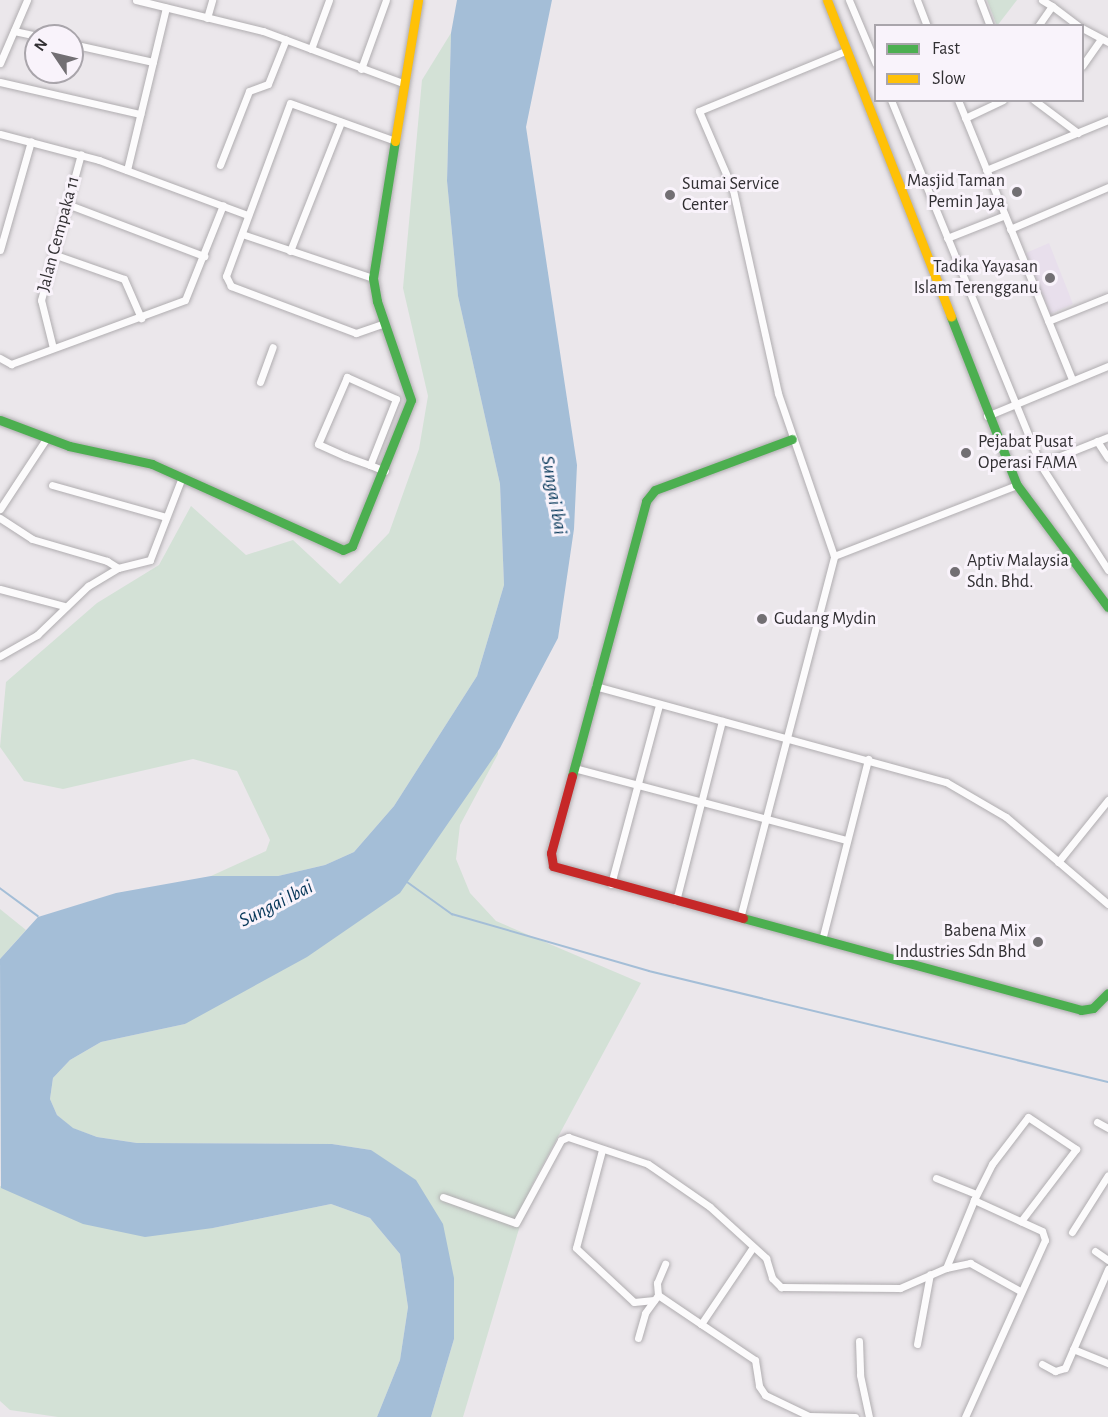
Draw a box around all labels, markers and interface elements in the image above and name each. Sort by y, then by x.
north arrow [24,24,84,84]
legend [874,24,1084,102]
text: N [31,36,51,54]
text: Fast [932,40,960,58]
text: Slow [932,70,965,88]
place label: Masjid Taman Pemin Jaya [907,171,1005,213]
street label: Jalan Cempaka 11 [33,174,85,294]
place label: Sumai Service Center [682,174,779,216]
marker: Masjid Taman Pemin Jaya [1010,185,1024,199]
marker: Sumai Service Center [663,188,677,202]
place label: Tadika Yayasan Islam Terengganu [914,257,1038,300]
marker: Tadika Yayasan Islam Terengganu [1043,271,1057,285]
place label: Pejabat Pusat Operasi FAMA [978,432,1077,474]
marker: Pejabat Pusat Operasi FAMA [959,446,973,460]
water label: Sungai Ibai [535,454,573,536]
place label: Aptiv Malaysia Sdn. Bhd. [967,551,1069,594]
marker: Aptiv Malaysia Sdn. Bhd. [948,565,962,579]
place label: Gudang Mydin [774,608,876,630]
marker: Gudang Mydin [755,612,769,626]
water label: Sungai Ibai [235,875,317,933]
place label: Babena Mix Industries Sdn Bhd [895,921,1026,964]
marker: Babena Mix Industries Sdn Bhd [1031,935,1045,949]

